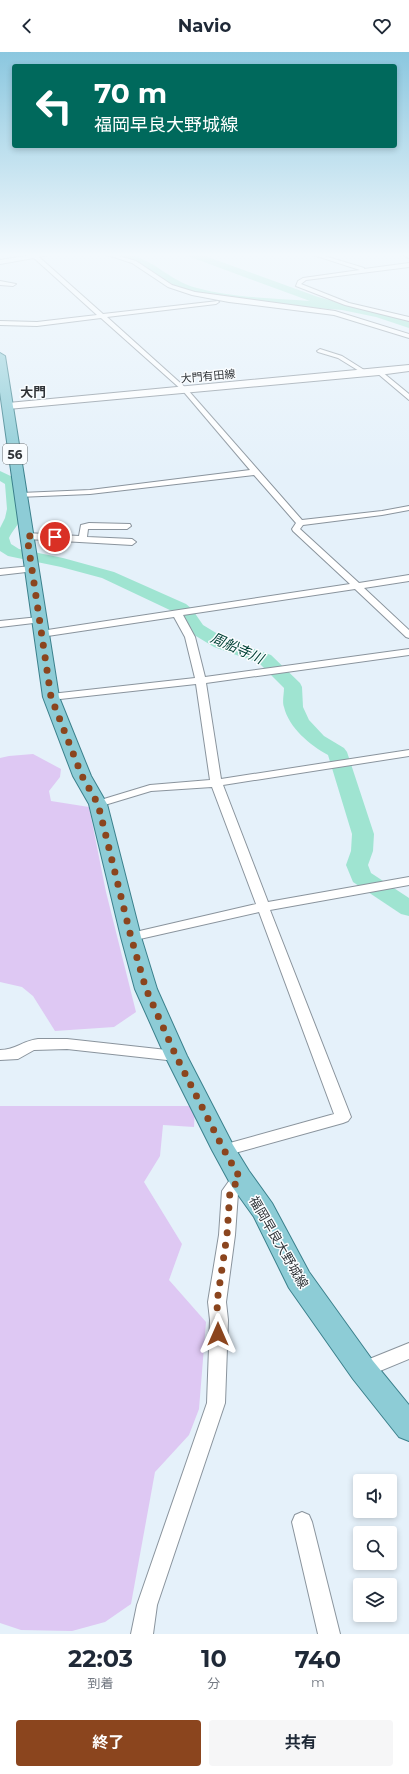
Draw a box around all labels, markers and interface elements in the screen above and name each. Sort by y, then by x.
icon: back [16,15,38,37]
text: Navio [178,15,231,37]
icon: heart [371,15,393,37]
text: 70 m [94,76,167,110]
icon: left [28,80,80,132]
text: 福岡早良大野城線 [94,114,238,136]
street label: 大門有田線 [180,367,236,385]
district label: 大門 [20,384,46,400]
road number: 56 [3,444,27,464]
pin [38,520,72,554]
icon: arrive [44,526,66,548]
water label: 周船寺川 [208,628,268,668]
street label: 福岡早良大野城線 [246,1193,312,1291]
position arrow [197,1313,239,1355]
map controls [353,1474,397,1622]
button: sound [353,1474,397,1518]
button: search [353,1526,397,1570]
button: layers [353,1578,397,1622]
text: 22:03 [68,1644,133,1673]
text: 10 [201,1644,227,1673]
text: 740 [295,1645,341,1674]
text: m [311,1674,325,1690]
text: 到着 [87,1675,114,1691]
text: 分 [207,1675,220,1691]
button: 終了 [16,1720,201,1766]
button: 共有 [209,1720,393,1766]

